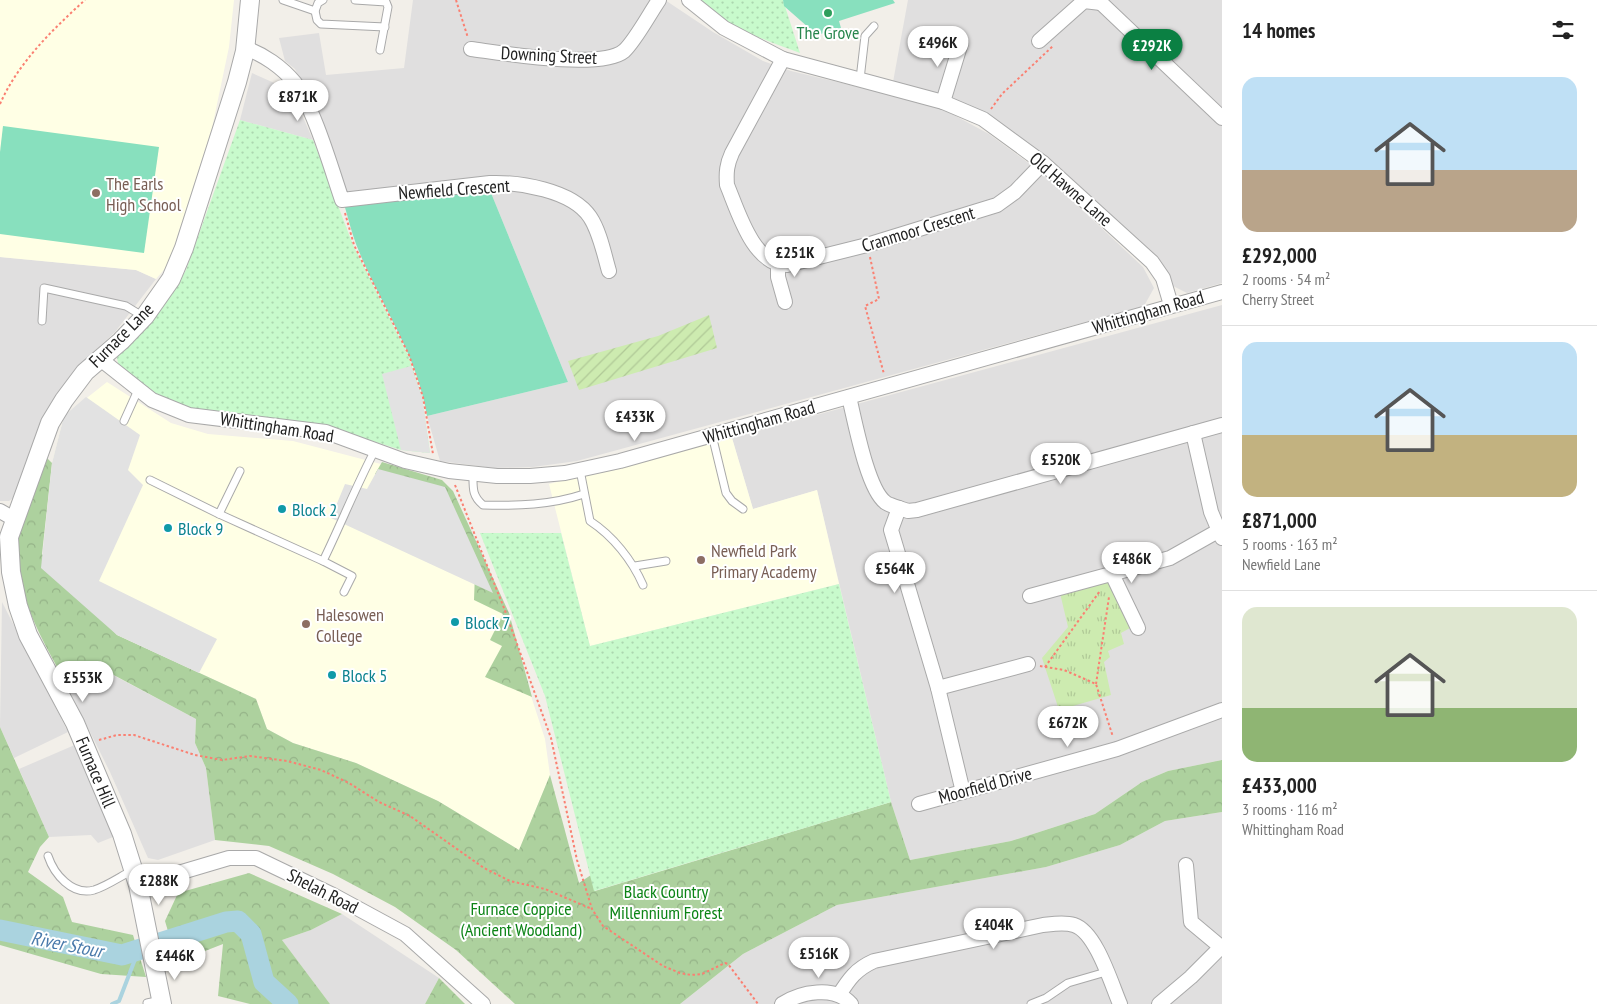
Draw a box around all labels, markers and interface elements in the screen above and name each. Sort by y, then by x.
marker: The Grove [822,7,834,19]
icon: filters [1549,16,1577,44]
text: 14 homes [1242,17,1315,44]
place label: The Grove [796,21,860,44]
pin: £496K [903,26,973,68]
pin: £292K [1117,28,1187,71]
text: £496K [919,32,957,52]
text: £292K [1133,35,1171,55]
street label: Downing Street [500,41,598,69]
pin: £871K [263,80,333,122]
text: £871K [279,86,317,106]
icon: home [1365,109,1455,199]
street label: Old Hawne Lane [1025,147,1117,231]
place label: The Earls High School [106,172,182,216]
street label: Newfield Crescent [398,174,510,204]
marker: The Earls High School [90,187,102,199]
street label: Cranmoor Crescent [859,201,977,257]
pin: £251K [760,236,830,278]
text: £251K [776,242,814,262]
text: £292,000 [1242,242,1317,269]
text: 2 rooms · 54 m² [1242,269,1330,289]
street label: Whittingham Road [1090,285,1206,339]
text: Cherry Street [1242,289,1314,309]
street label: Furnace Lane [84,298,158,372]
icon: home [1365,375,1455,465]
street label: Whittingham Road [701,395,817,449]
pin: £433K [600,400,670,442]
text: £433K [616,406,654,426]
street label: Whittingham Road [219,407,335,447]
pin: £520K [1026,442,1096,485]
text: £520K [1042,449,1080,469]
place label: Block 2 [292,498,337,521]
marker: Block 2 [276,503,288,515]
text: £871,000 [1242,507,1317,534]
place label: Block 9 [178,517,223,540]
marker: Block 9 [162,522,174,534]
text: 5 rooms · 163 m² [1242,534,1338,554]
place label: Newfield Park Primary Academy [711,539,817,583]
pin: £486K [1097,542,1167,584]
text: £486K [1113,548,1151,568]
pin: £564K [860,552,930,594]
marker: Newfield Park Primary Academy [695,554,707,566]
text: Newfield Lane [1242,554,1321,574]
text: £564K [876,558,914,578]
place label: Halesowen College [316,603,384,647]
place label: Block 7 [465,611,510,634]
marker: Block 7 [449,616,461,628]
marker: Halesowen College [300,618,312,630]
icon: home [1365,640,1455,730]
pin: £553K [48,660,118,703]
place label: Block 5 [342,664,387,687]
text: £553K [64,667,102,687]
marker: Block 5 [326,669,338,681]
pin: £672K [1033,706,1103,748]
text: £672K [1049,712,1087,732]
street label: Furnace Hill [71,733,121,812]
street label: Moorfield Drive [936,761,1034,809]
text: £433,000 [1242,772,1317,799]
text: 3 rooms · 116 m² [1242,799,1338,819]
text: Whittingham Road [1242,819,1344,839]
street label: Shelah Road [284,863,362,919]
pin: £288K [124,864,194,906]
text: £288K [140,870,178,890]
park label: Black Country Millennium Forest [610,880,722,924]
park label: Furnace Coppice (Ancient Woodland) [461,897,582,941]
pin: £404K [959,908,1029,950]
text: £404K [975,914,1013,934]
water label: River Stour [29,925,108,963]
pin: £516K [784,936,854,979]
pin: £446K [140,938,210,981]
text: £516K [800,943,838,963]
text: £446K [156,945,194,965]

